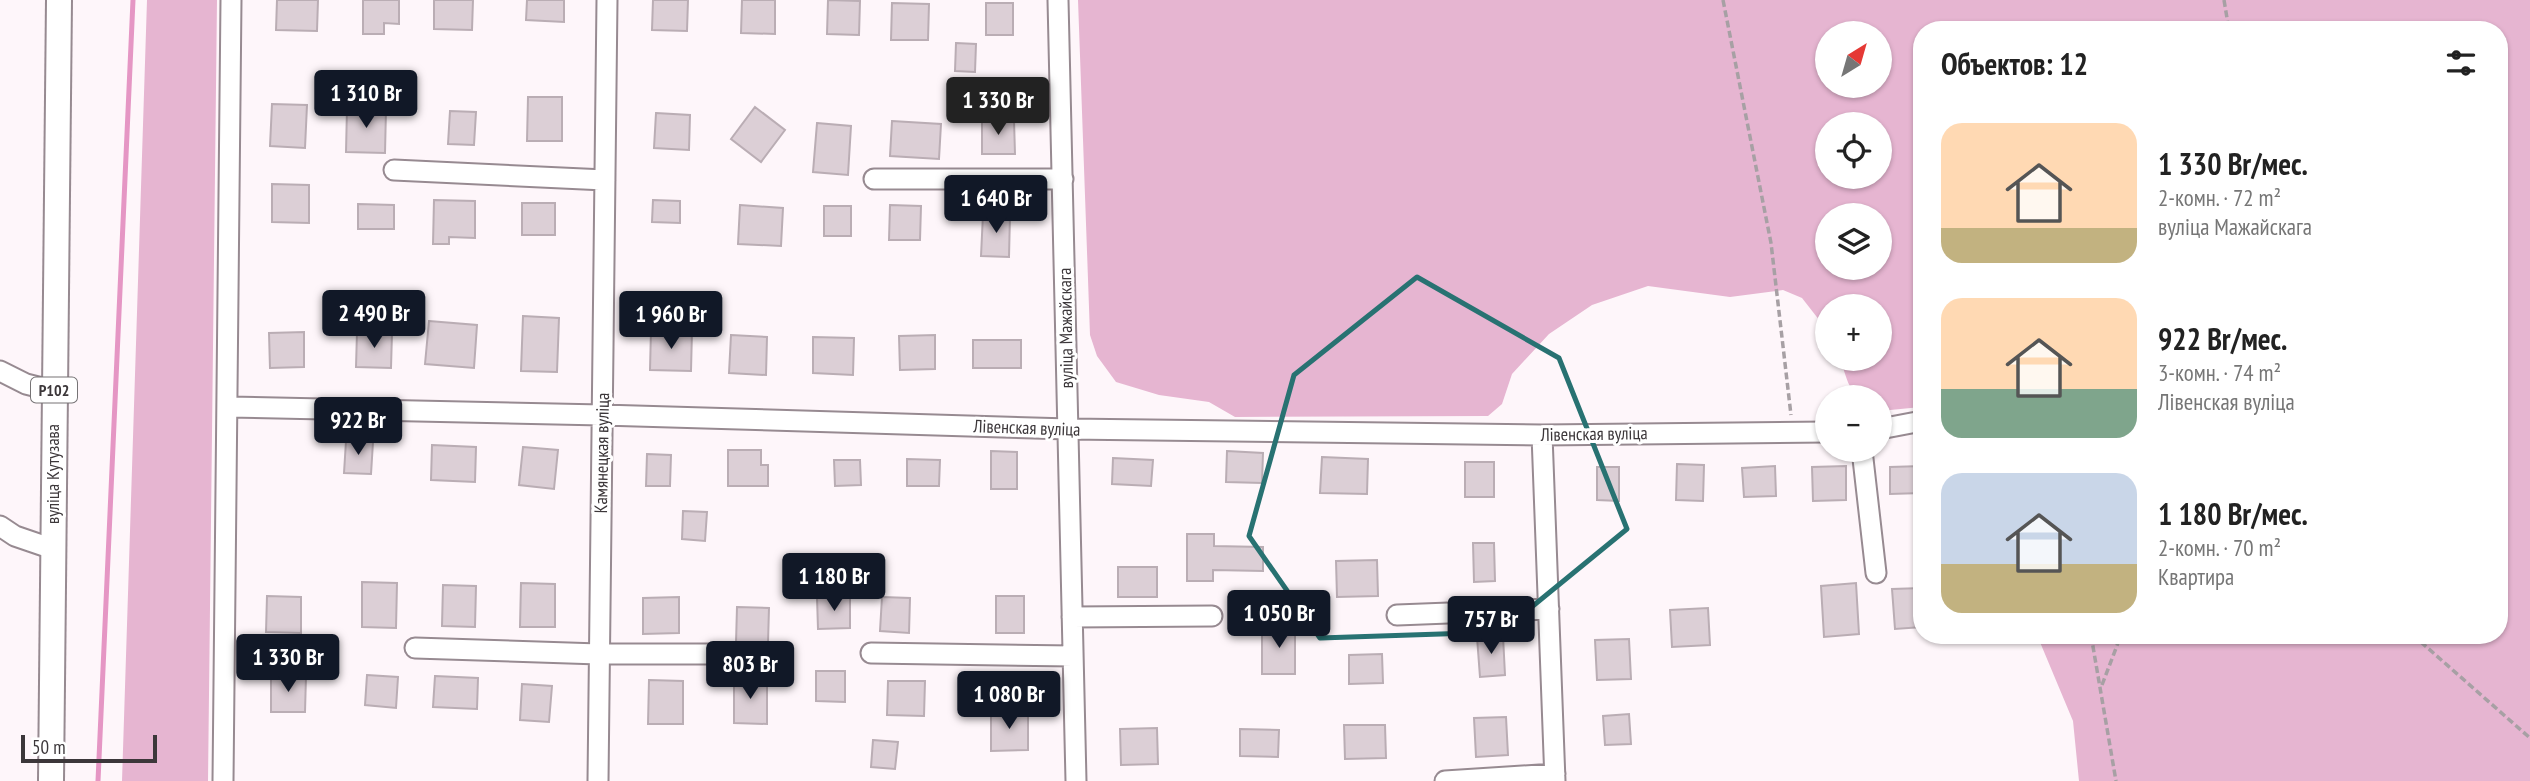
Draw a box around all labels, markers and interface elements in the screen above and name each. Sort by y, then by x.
north arrow [1815,21,1892,98]
map controls [1815,21,1892,462]
text: Объектов: 12 [1941,44,2088,83]
icon: filters [2442,44,2480,82]
pin: 1 310 Br [294,71,438,130]
text: 1 310 Br [330,78,402,107]
pin: 1 330 Br [926,78,1070,137]
text: 1 330 Br [962,85,1034,114]
button: locate [1815,112,1892,189]
text: 1 330 Br/мес. [2158,144,2308,183]
icon: home [1997,151,2081,235]
pin: 1 640 Br [924,176,1068,235]
text: 1 640 Br [960,183,1032,212]
text: 2-комн. · 72 m² [2158,183,2281,212]
button: layers [1815,203,1892,280]
text: вуліца Мажайскага [2158,212,2312,241]
street label: вуліца Мажайскага [1053,268,1078,388]
pin: 2 490 Br [302,290,446,350]
pin: 1 960 Br [599,292,743,351]
button: + [1815,294,1892,371]
text: 2 490 Br [338,298,410,327]
text: 1 960 Br [635,299,707,328]
text: 922 Br/мес. [2158,319,2287,358]
icon: home [1997,326,2081,410]
text: 3-комн. · 74 m² [2158,358,2281,387]
road number: Р102 [31,378,77,402]
button: − [1815,385,1892,462]
text: Лівенская вуліца [2158,387,2295,416]
street label: Камянецкая вуліца [589,392,614,514]
pin: 922 Br [301,398,415,457]
text: 922 Br [330,405,386,434]
street label: Лівенская вуліца [972,414,1081,441]
street label: Лівенская вуліца [1539,421,1648,446]
street label: вуліца Кутузава [41,424,64,524]
text: 1 180 Br/мес. [2158,494,2308,533]
icon: home [1997,501,2081,585]
text: 2-комн. · 70 m² [2158,533,2281,562]
pin: 1 180 Br [762,554,906,613]
text: 1 180 Br [798,561,870,590]
text: Квартира [2158,562,2234,591]
pin: 1 050 Br [1207,590,1351,650]
pin: 757 Br [1434,596,1548,656]
text: 1 050 Br [1243,598,1315,627]
text: 757 Br [1464,604,1518,633]
pin: 1 330 Br [216,634,360,694]
text: 1 330 Br [252,642,324,671]
pin: 803 Br [693,642,807,701]
text: 803 Br [722,649,778,678]
pin: 1 080 Br [937,672,1081,731]
text: 1 080 Br [973,679,1045,708]
scale bar [21,732,158,764]
text: 50 m [32,735,66,759]

